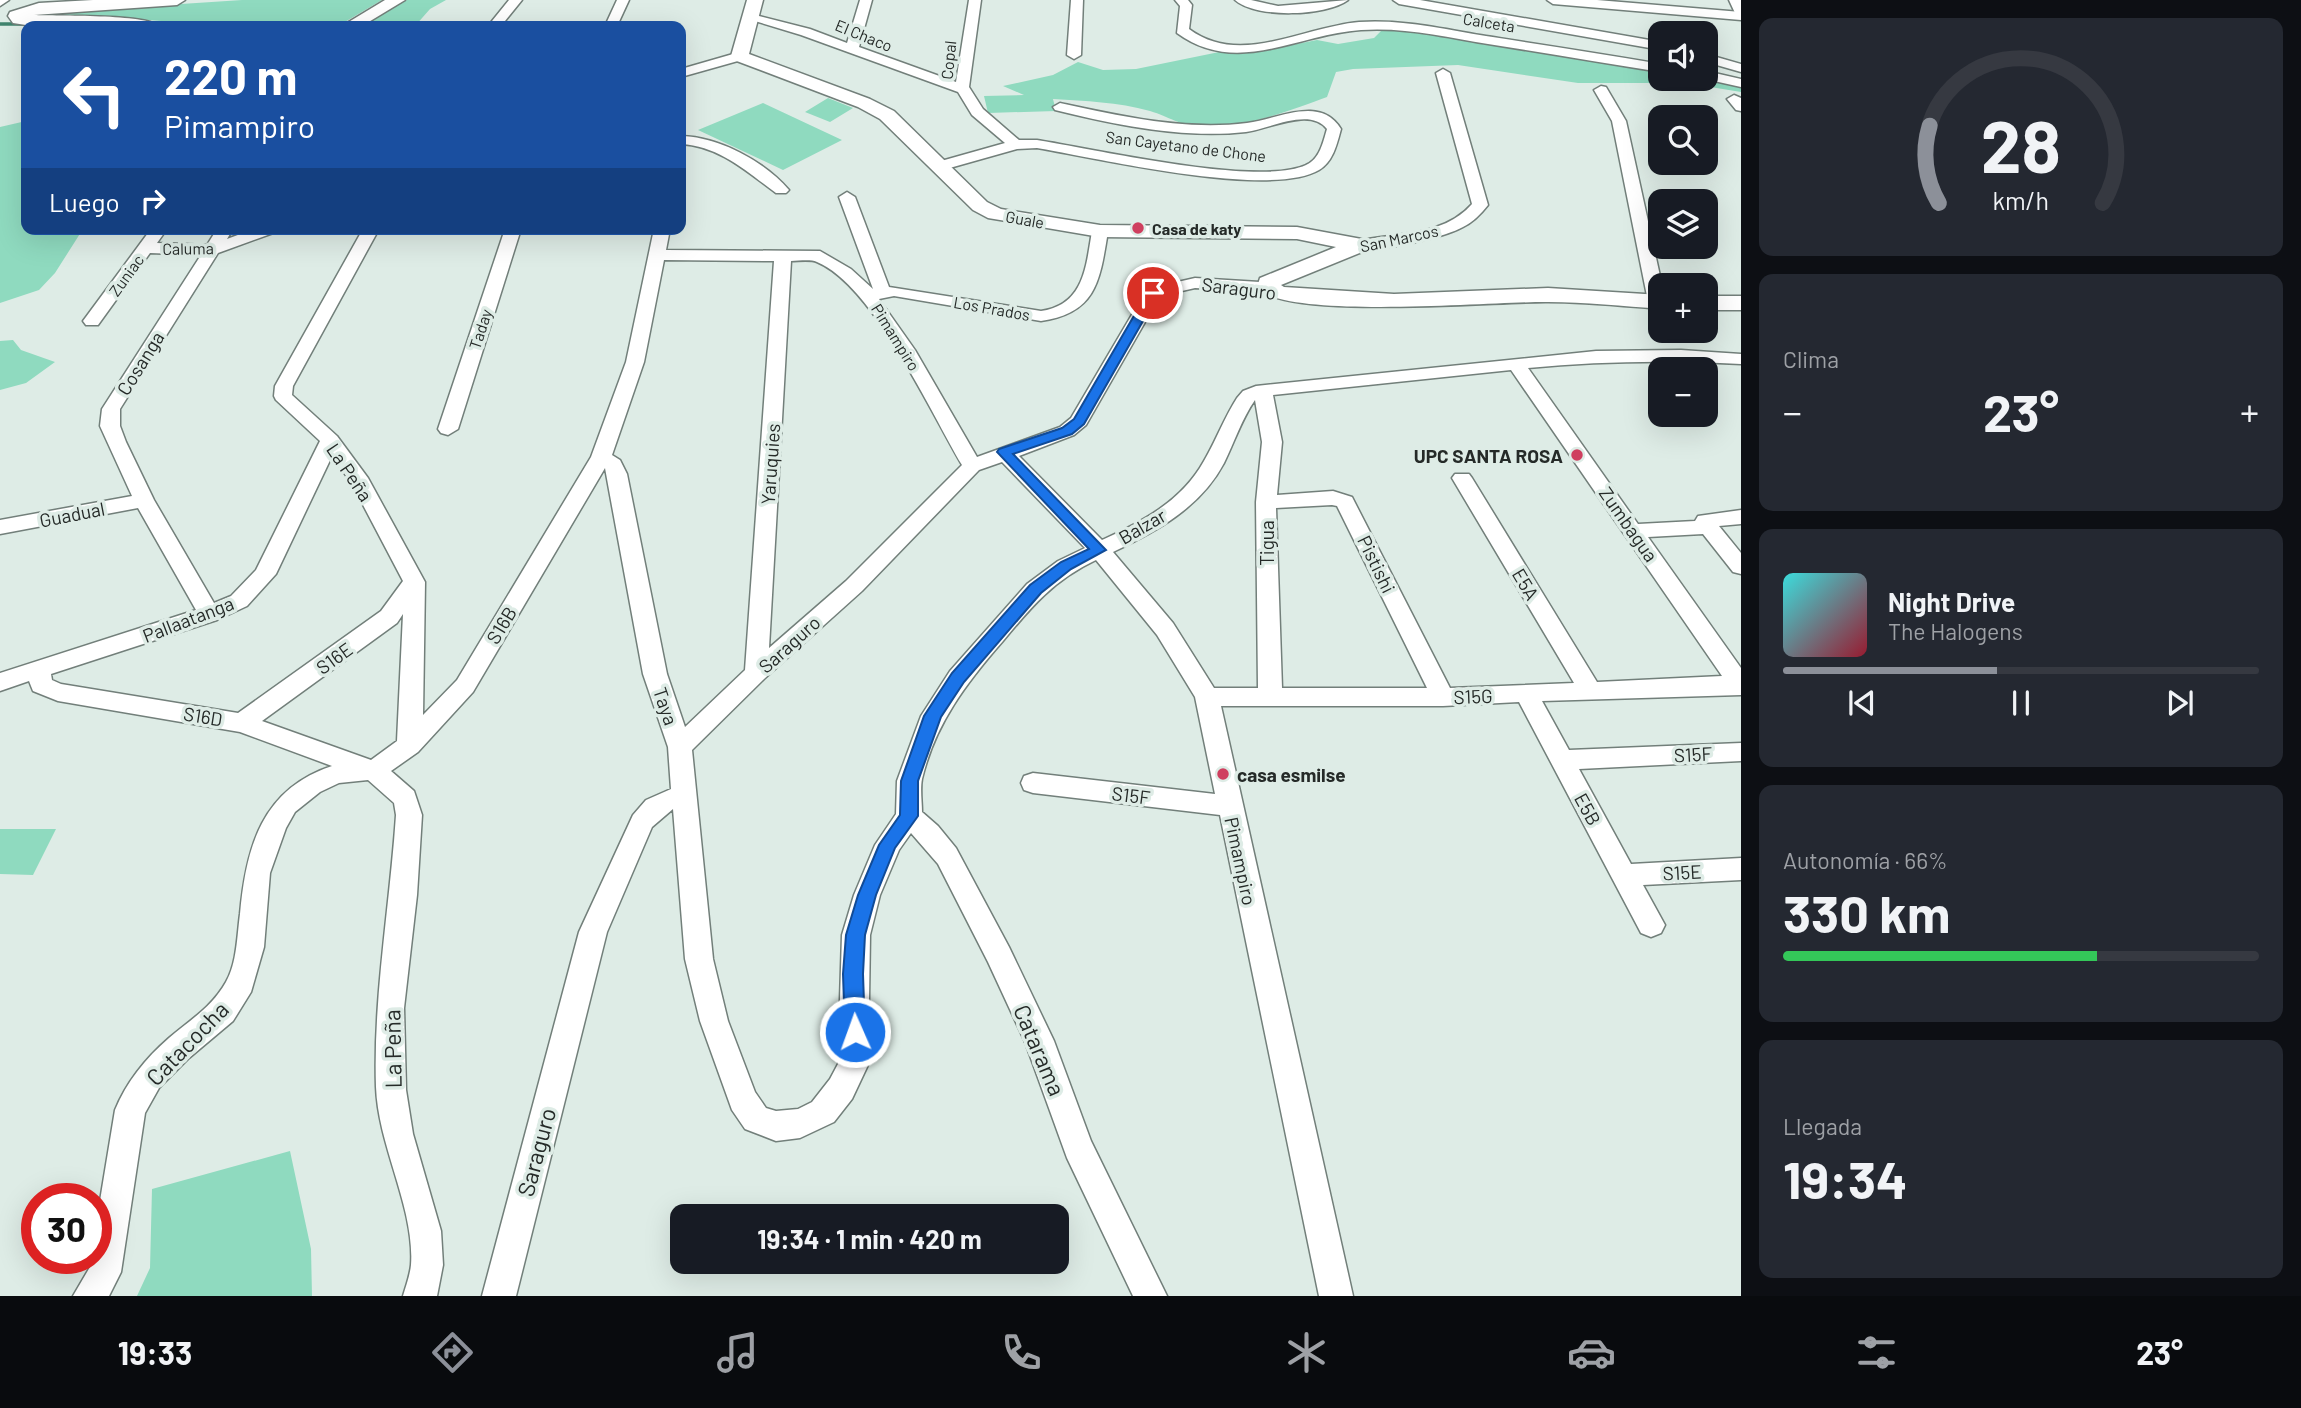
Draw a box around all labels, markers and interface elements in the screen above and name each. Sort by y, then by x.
street label: Calceta [1462,9,1516,35]
street label: El Chaco [833,15,895,55]
map controls [1648,21,1718,427]
button: sound [1648,21,1718,91]
street label: Copal [937,40,959,80]
text: 220 m [164,46,298,105]
icon: left [49,49,140,140]
text: 28 [1981,100,2061,188]
button: search [1648,105,1718,175]
text: Pimampiro [164,106,315,144]
street label: San Cayetano de Chone [1105,127,1267,165]
icon: right [134,182,172,220]
text: km/h [1993,185,2049,215]
text: Luego [49,186,120,217]
button: layers [1648,189,1718,259]
street label: Guale [1004,206,1046,232]
place label: Casa de katy [1152,219,1241,238]
marker: Casa de katy [1130,220,1146,236]
street label: San Marcos [1358,220,1440,256]
street label: Caluma [162,238,214,258]
street label: Zuniac [105,251,147,299]
pin [1123,263,1183,323]
street label: Saraguro [1200,272,1278,304]
button: + [1648,273,1718,343]
icon: arrive [1134,274,1172,312]
street label: Los Prados [952,292,1032,324]
street label: Pimampiro [868,300,924,374]
street label: Taday [465,306,496,352]
street label: Cosanga [111,327,169,399]
text: Clima [1783,345,1839,373]
button: − [1648,357,1718,427]
text: 23° [1983,380,2059,442]
text: − [1783,388,1802,434]
text: + [2240,388,2259,434]
street label: Yaruquies [756,423,784,505]
street label: La Peña [322,439,378,505]
place label: UPC SANTA ROSA [1414,444,1563,467]
marker: UPC SANTA ROSA [1569,447,1585,463]
street label: Zumbagua [1595,482,1663,566]
street label: Guadual [37,496,107,532]
street label: Balzar [1114,503,1170,549]
street label: Tigua [1255,520,1278,566]
street label: Pistishi [1353,531,1401,597]
street label: E5A [1508,564,1544,604]
text: Night Drive [1888,586,2015,617]
street label: Pallaatanga [139,591,237,647]
street label: S16B [481,602,521,648]
street label: Saraguro [753,610,825,678]
text: The Halogens [1888,617,2023,645]
street label: S16E [311,637,357,679]
street label: Taya [649,684,683,728]
street label: S15G [1453,684,1493,708]
icon: previous [1843,684,1881,722]
icon: pause [2002,684,2040,722]
icon: next [2161,684,2199,722]
street label: S16D [182,702,224,730]
street label: S15F [1673,742,1713,766]
place label: casa esmilse [1237,763,1346,786]
marker: casa esmilse [1215,766,1231,782]
street label: S15F [1111,781,1152,809]
street label: E5B [1570,789,1606,829]
street label: Pimampiro [1220,815,1262,907]
text: Autonomía · 66% [1783,846,1948,874]
street label: S15E [1662,859,1702,885]
text: 330 km [1783,881,1950,943]
street label: Catacocha [140,995,234,1091]
position arrow [818,995,892,1069]
street label: Catarama [1008,1000,1072,1100]
street label: La Peña [377,1009,407,1089]
street label: Saraguro [511,1105,561,1199]
text: Llegada [1783,1112,1862,1140]
text: 19:34 [1783,1147,1908,1209]
speed limit sign: 30 [21,1183,112,1274]
text: 19:34 · 1 min · 420 m [757,1223,982,1254]
icon: directions [428,1328,477,1377]
icon: music [713,1328,762,1377]
icon: phone [997,1328,1046,1377]
icon: climate [1282,1328,1331,1377]
icon: car [1567,1328,1616,1377]
icon: filters [1852,1328,1901,1377]
text: 19:33 [118,1333,192,1371]
text: 23° [2136,1333,2183,1371]

